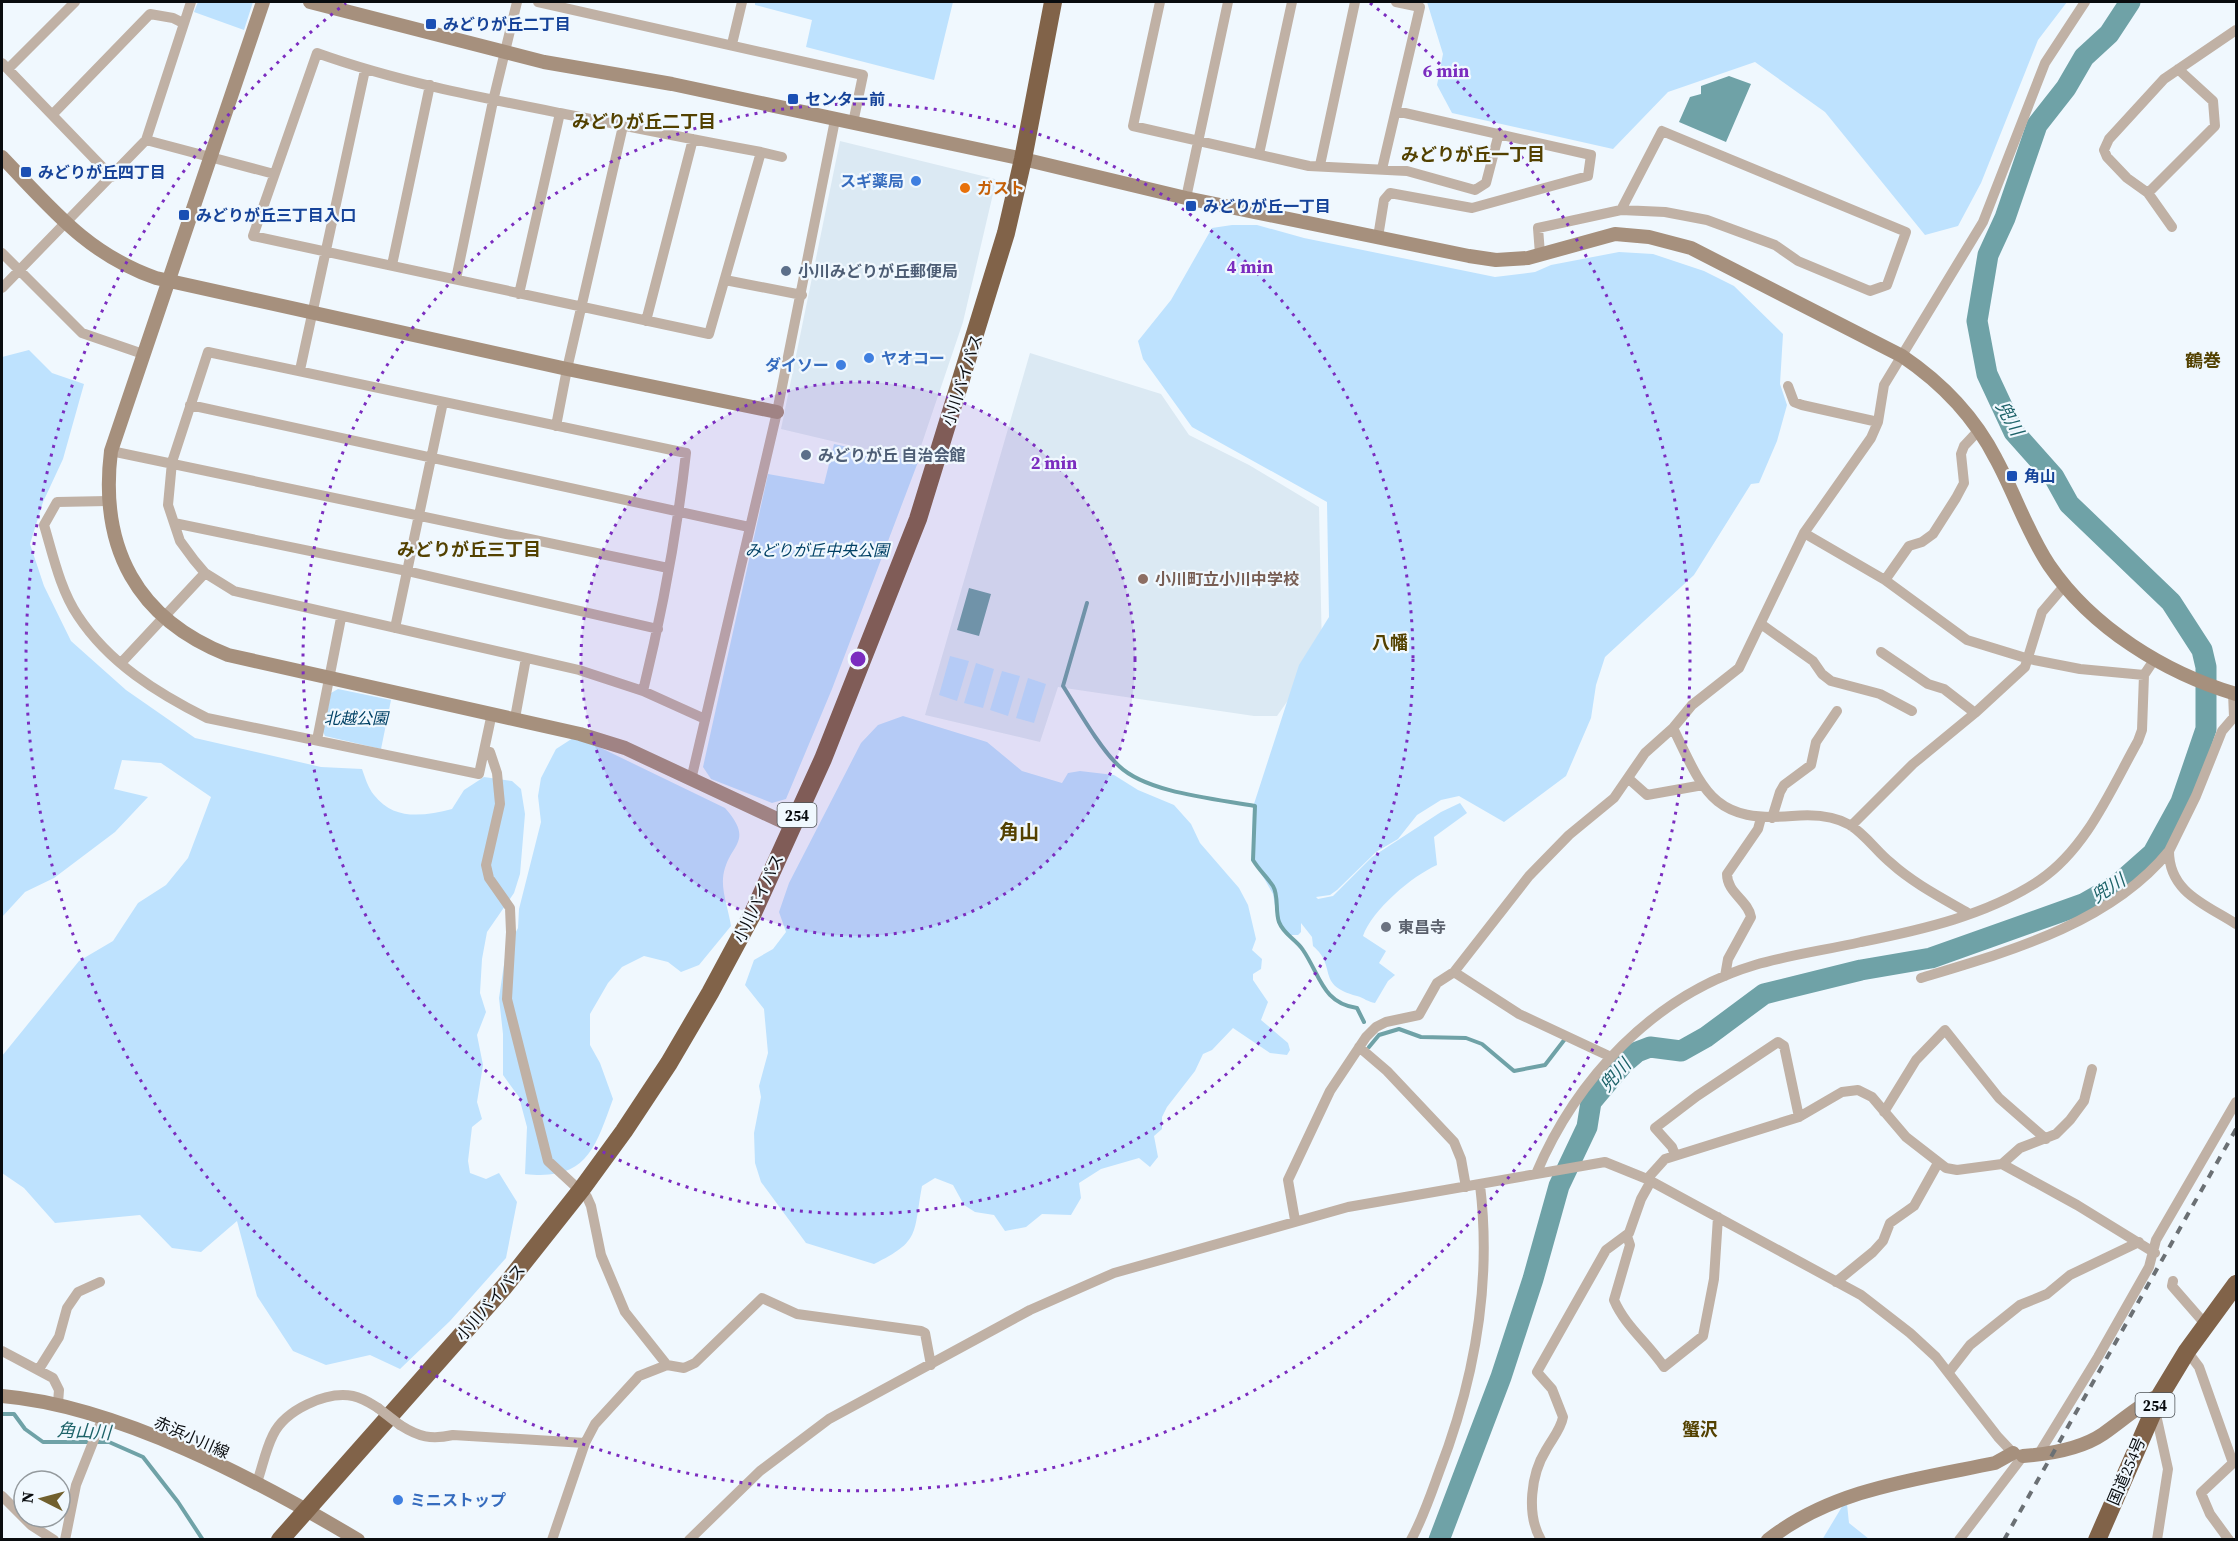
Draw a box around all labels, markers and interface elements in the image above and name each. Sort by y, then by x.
place label: みどりが丘二丁目 [443,13,571,35]
marker: みどりが丘二丁目 [424,17,438,31]
text: 6 min [1423,58,1469,83]
place label: センター前 [805,88,885,110]
marker: センター前 [786,92,800,106]
district label: みどりが丘二丁目 [572,109,716,134]
district label: みどりが丘一丁目 [1401,142,1545,167]
place label: みどりが丘四丁目 [38,161,166,183]
marker: みどりが丘四丁目 [19,165,33,179]
place label: スギ薬局 [840,170,904,192]
marker: スギ薬局 [909,174,923,188]
place label: ガスト [977,177,1025,199]
marker: ガスト [958,181,972,195]
place label: みどりが丘一丁目 [1203,195,1331,217]
marker: みどりが丘一丁目 [1184,199,1198,213]
place label: みどりが丘三丁目入口 [196,204,356,226]
marker: みどりが丘三丁目入口 [177,208,191,222]
text: 4 min [1227,254,1273,279]
place label: 小川みどりが丘郵便局 [798,260,958,282]
marker: 小川みどりが丘郵便局 [779,264,793,278]
street label: 小川バイパス [937,331,987,429]
place label: ヤオコー [881,347,945,369]
district label: 鶴巻 [2185,348,2221,373]
marker: ヤオコー [862,351,876,365]
place label: ダイソー [765,354,829,376]
marker: ダイソー [834,358,848,372]
water label: 兜川 [1990,396,2031,442]
place label: みどりが丘 自治会館 [818,444,965,466]
marker: みどりが丘 自治会館 [799,448,813,462]
text: 2 min [1031,450,1077,475]
place label: 角山 [2024,465,2056,487]
marker: 角山 [2005,469,2019,483]
district label: みどりが丘三丁目 [397,537,541,562]
park label: みどりが丘中央公園 [745,539,891,561]
place label: 小川町立小川中学校 [1155,568,1299,590]
marker: 小川町立小川中学校 [1136,572,1150,586]
district label: 八幡 [1372,630,1408,655]
centre of rings [848,649,868,669]
park label: 北越公園 [324,707,390,729]
road number: 254 [778,803,816,827]
district label: 角山 [999,818,1039,846]
street label: 小川バイパス [728,850,788,946]
water label: 兜川 [2086,867,2132,908]
place label: 東昌寺 [1398,916,1446,938]
marker: 東昌寺 [1379,920,1393,934]
water label: 兜川 [1594,1052,1638,1097]
street label: 小川バイパス [450,1259,530,1345]
road number: 254 [2136,1393,2174,1417]
street label: 赤浜小川線 [151,1411,233,1463]
water label: 角山川 [56,1417,114,1445]
district label: 蟹沢 [1682,1417,1718,1442]
street label: 国道254号 [2102,1434,2150,1508]
north arrow [12,1469,72,1529]
place label: ミニストップ [410,1489,506,1511]
text: N [16,1490,39,1504]
marker: ミニストップ [391,1493,405,1507]

